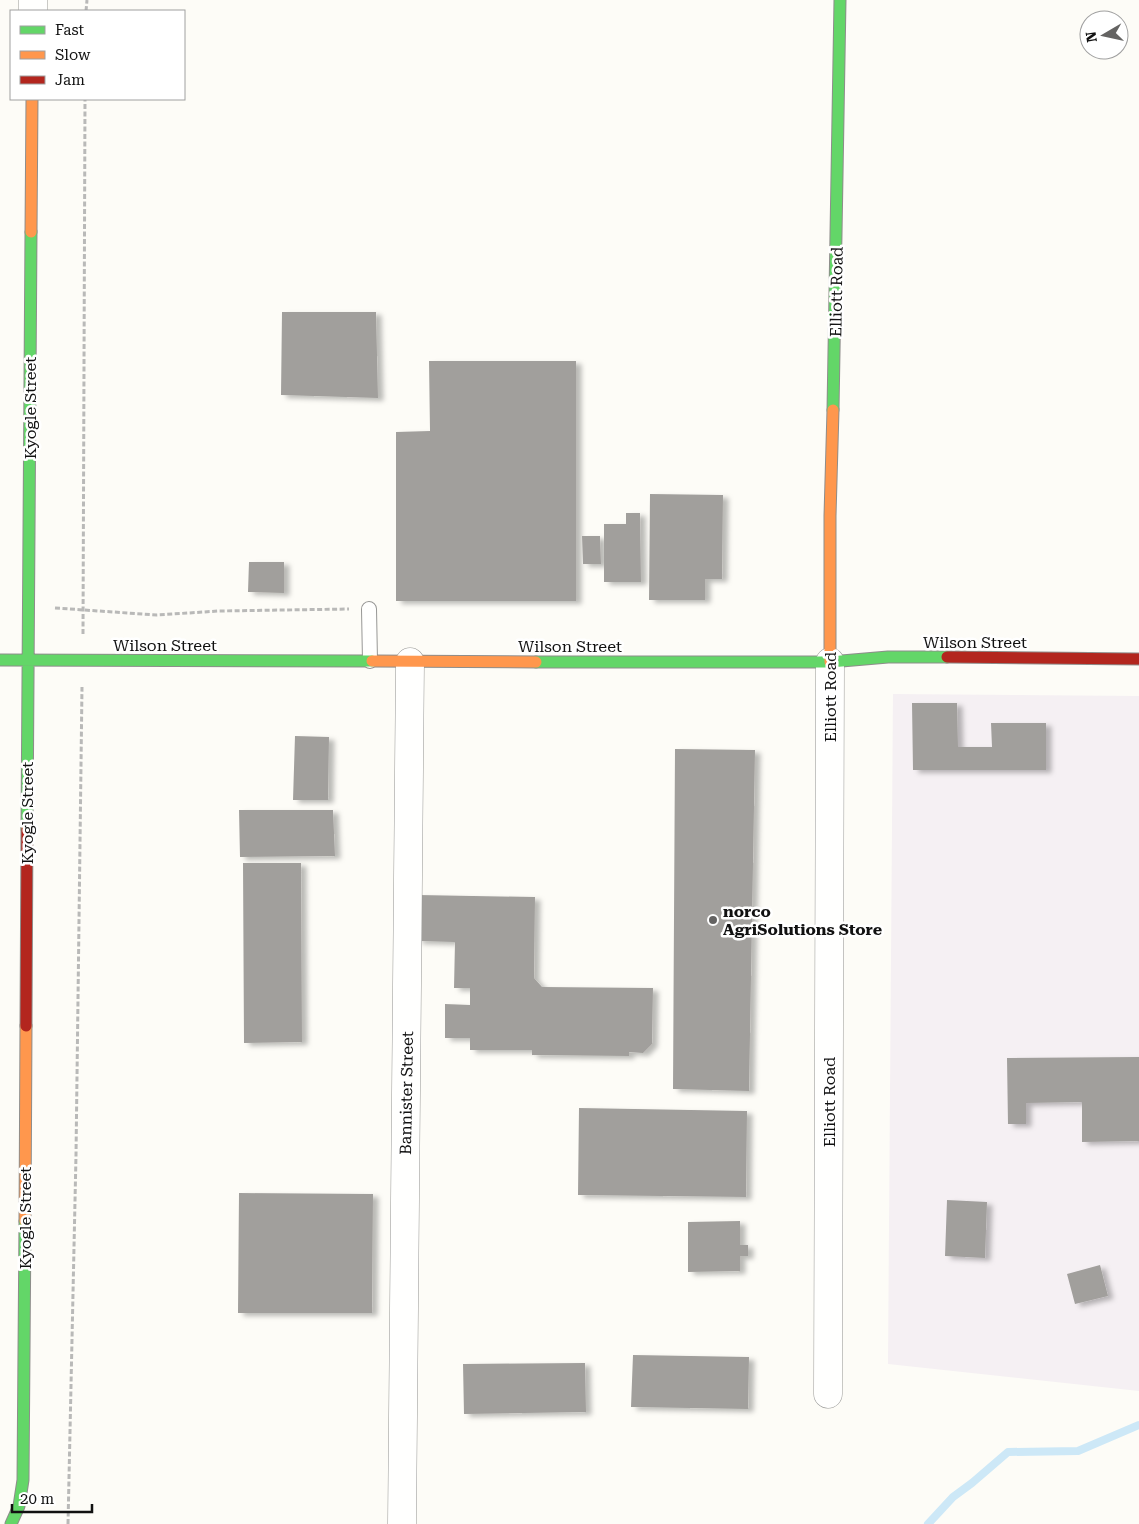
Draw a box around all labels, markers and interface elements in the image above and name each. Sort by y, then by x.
legend [10,10,185,100]
north arrow [1079,10,1129,60]
text: Fast [55,21,85,39]
text: N [1082,30,1100,44]
text: Slow [55,46,91,64]
text: Jam [55,71,85,89]
street label: Elliott Road [826,247,847,337]
street label: Kyogle Street [21,357,40,459]
street label: Wilson Street [923,633,1027,652]
street label: Wilson Street [113,636,217,655]
street label: Wilson Street [518,637,622,656]
street label: Elliott Road [821,652,840,742]
street label: Kyogle Street [18,762,37,864]
place label: norco AgriSolutions Store [723,902,882,939]
marker: norco AgriSolutions Store [707,914,719,926]
street label: Bannister Street [396,1031,417,1155]
street label: Elliott Road [820,1057,839,1147]
street label: Kyogle Street [16,1167,35,1269]
scale bar [12,1482,92,1514]
text: 20 m [20,1490,55,1508]

